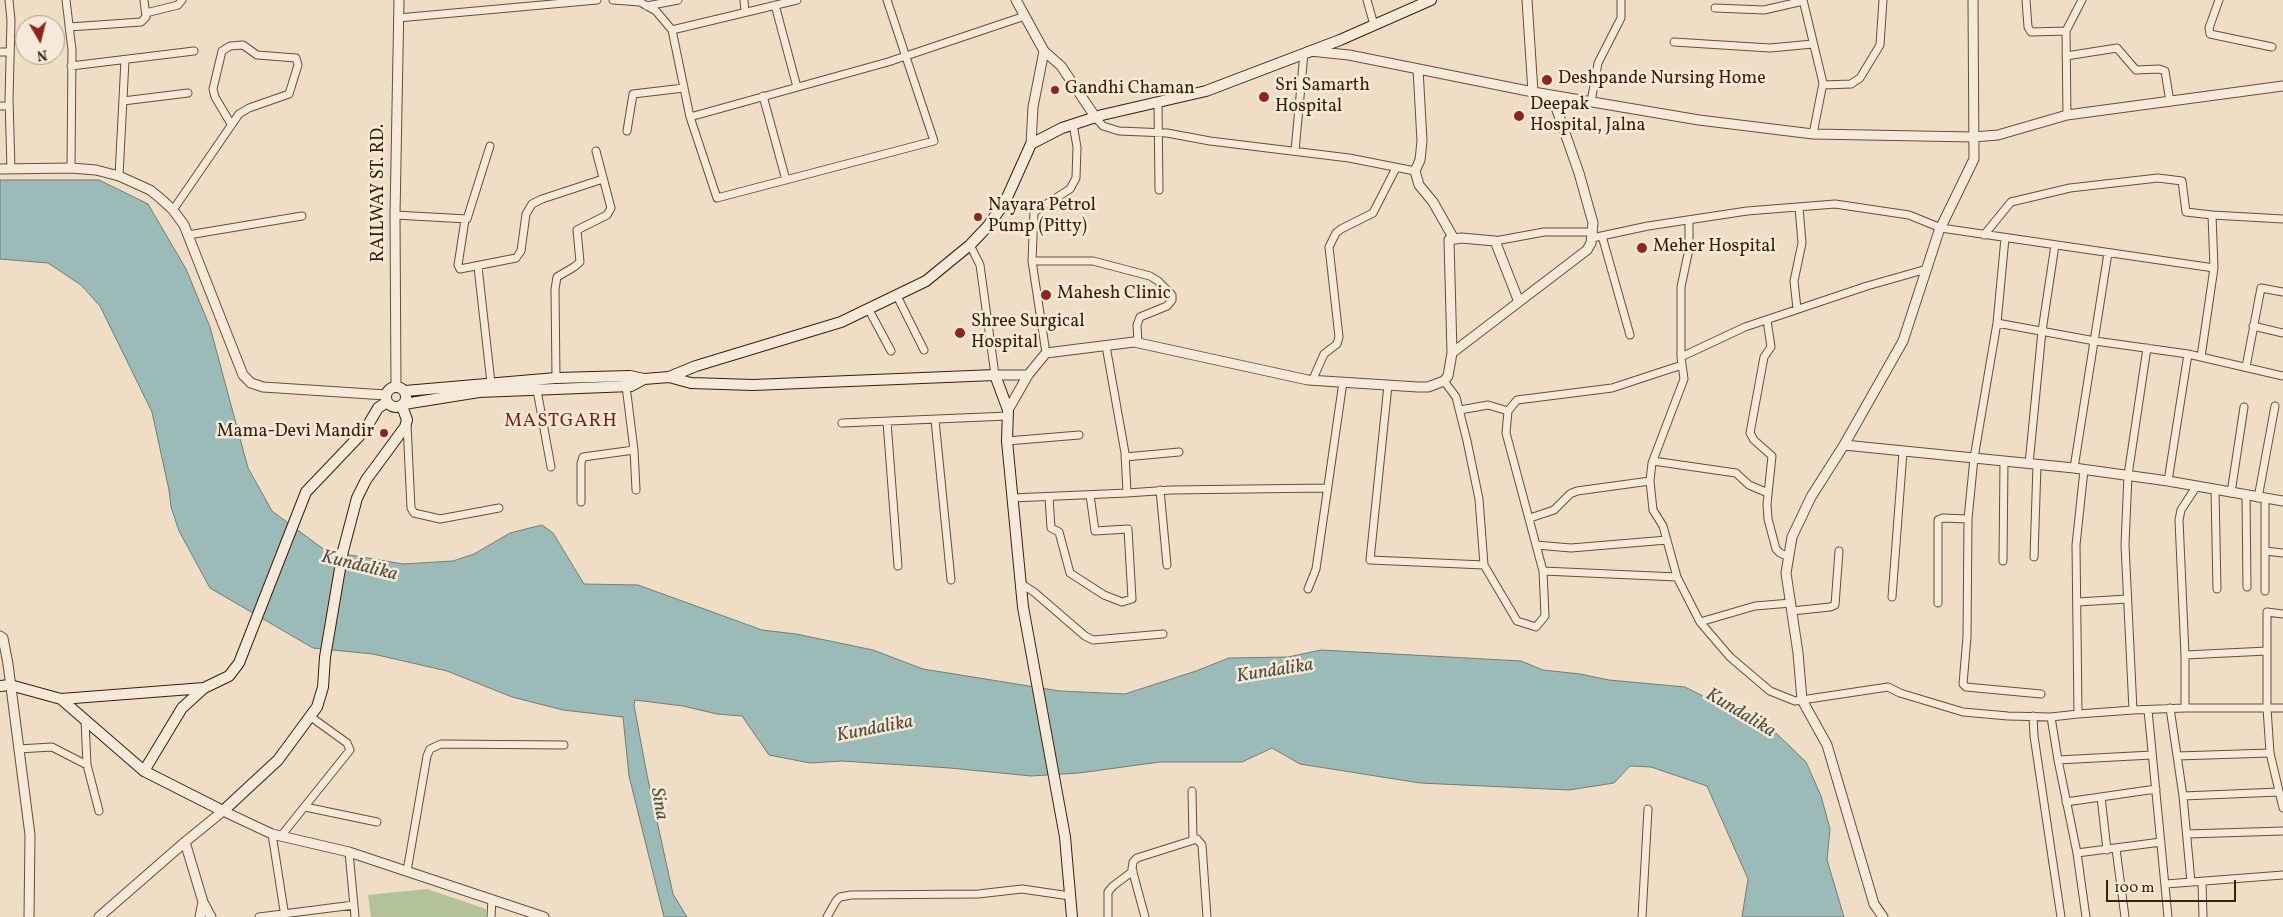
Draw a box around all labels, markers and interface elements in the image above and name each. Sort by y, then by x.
north arrow [15,15,65,65]
text: N [36,44,48,64]
place label: Deshpande Nursing Home [1558,69,1766,91]
marker: Deshpande Nursing Home [1540,73,1554,87]
place label: Sri Samarth Hospital [1275,76,1370,118]
place label: Gandhi Chaman [1065,79,1195,101]
marker: Gandhi Chaman [1049,84,1061,96]
marker: Sri Samarth Hospital [1257,90,1271,104]
place label: Deepak Hospital, Jalna [1530,95,1645,138]
marker: Deepak Hospital, Jalna [1512,109,1526,123]
street label: RAILWAY ST. RD. [369,124,391,262]
place label: Nayara Petrol Pump (Pitty) [988,196,1096,238]
marker: Nayara Petrol Pump (Pitty) [972,211,984,223]
place label: Meher Hospital [1653,237,1776,259]
marker: Meher Hospital [1635,241,1649,255]
place label: Mahesh Clinic [1057,284,1171,306]
marker: Mahesh Clinic [1039,288,1053,302]
place label: Shree Surgical Hospital [971,312,1085,354]
marker: Shree Surgical Hospital [953,326,967,340]
district label: MASTGARH [503,412,619,434]
place label: Mama-Devi Mandir [217,422,374,444]
marker: Mama-Devi Mandir [378,427,390,439]
water label: Kundalika [319,547,399,587]
water label: Kundalika [1235,655,1315,689]
water label: Kundalika [1701,684,1779,744]
water label: Kundalika [835,711,915,749]
water label: Sina [644,786,672,822]
scale bar [2108,870,2238,902]
text: 100 m [2114,878,2154,899]

